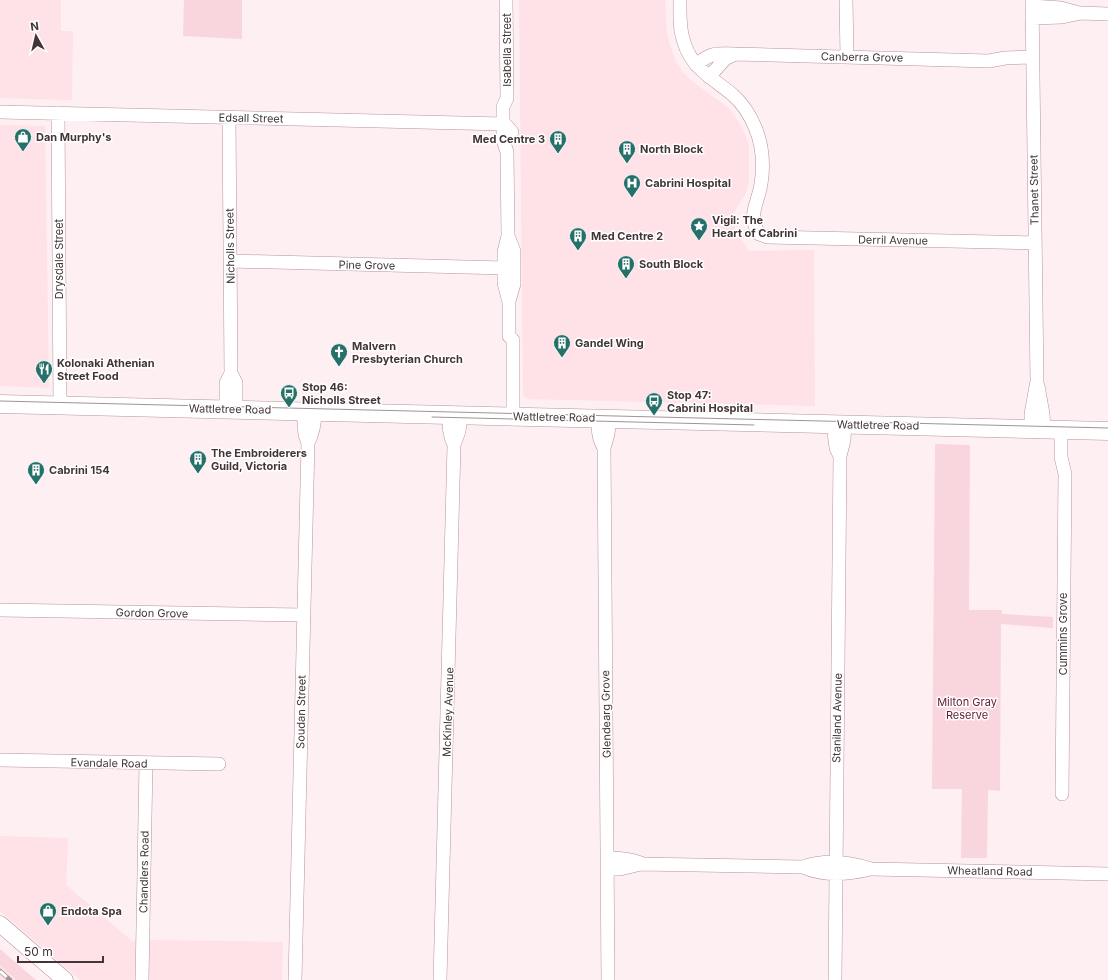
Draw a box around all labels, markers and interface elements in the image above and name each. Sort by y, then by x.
street label: Isabella Street [500,13,514,87]
north arrow [16,16,56,56]
text: N [29,19,40,34]
street label: Canberra Grove [821,49,903,65]
street label: Edsall Street [218,110,284,126]
shop icon: Dan Murphy's [13,127,33,152]
building icon: Med Centre 3 [548,129,568,154]
place label: Dan Murphy's [36,130,111,144]
place label: Med Centre 3 [473,132,545,146]
building icon: North Block [617,139,637,164]
place label: North Block [640,142,704,156]
street label: Thanet Street [1026,154,1042,225]
hospital icon: Cabrini Hospital [622,173,642,198]
place label: Cabrini Hospital [645,176,731,190]
street label: Nicholls Street [222,208,238,284]
place label: Vigil: The Heart of Cabrini [712,213,797,240]
place icon: Vigil: The Heart of Cabrini [689,216,709,241]
street label: Drysdale Street [52,218,66,299]
building icon: Med Centre 2 [568,226,588,251]
place label: Med Centre 2 [591,229,663,243]
street label: Derril Avenue [858,232,928,248]
building icon: South Block [616,254,636,279]
place label: South Block [639,257,704,271]
street label: Pine Grove [339,258,395,272]
building icon: Gandel Wing [552,333,572,358]
place label: Gandel Wing [575,336,644,350]
place label: Malvern Presbyterian Church [352,339,463,366]
church icon: Malvern Presbyterian Church [329,342,349,367]
place label: Kolonaki Athenian Street Food [57,356,155,383]
restaurant icon: Kolonaki Athenian Street Food [34,359,54,384]
place label: Stop 46: Nicholls Street [302,380,381,407]
bus stop icon: Stop 46: Nicholls Street [279,383,299,408]
place label: Stop 47: Cabrini Hospital [667,388,753,415]
bus stop icon: Stop 47: Cabrini Hospital [644,391,664,416]
street label: Wattletree Road [189,401,271,417]
street label: Wattletree Road [513,409,595,425]
street label: Wattletree Road [837,417,919,433]
place label: The Embroiderers Guild, Victoria [211,446,307,473]
building icon: The Embroiderers Guild, Victoria [188,449,208,474]
building icon: Cabrini 154 [26,460,46,485]
place label: Cabrini 154 [49,463,110,477]
street label: Cummins Grove [1056,593,1070,675]
street label: Gordon Grove [116,605,188,621]
street label: McKinley Avenue [439,667,457,757]
street label: Glendearg Grove [598,670,614,758]
street label: Staniland Avenue [829,673,845,763]
street label: Soudan Street [293,675,309,749]
park label: Milton Gray Reserve [937,695,997,722]
street label: Evandale Road [70,755,148,771]
street label: Chandlers Road [136,831,152,913]
street label: Wheatland Road [947,863,1033,879]
shop icon: Endota Spa [38,901,58,926]
place label: Endota Spa [61,904,122,918]
scale bar [18,938,103,964]
text: 50 m [24,944,53,959]

